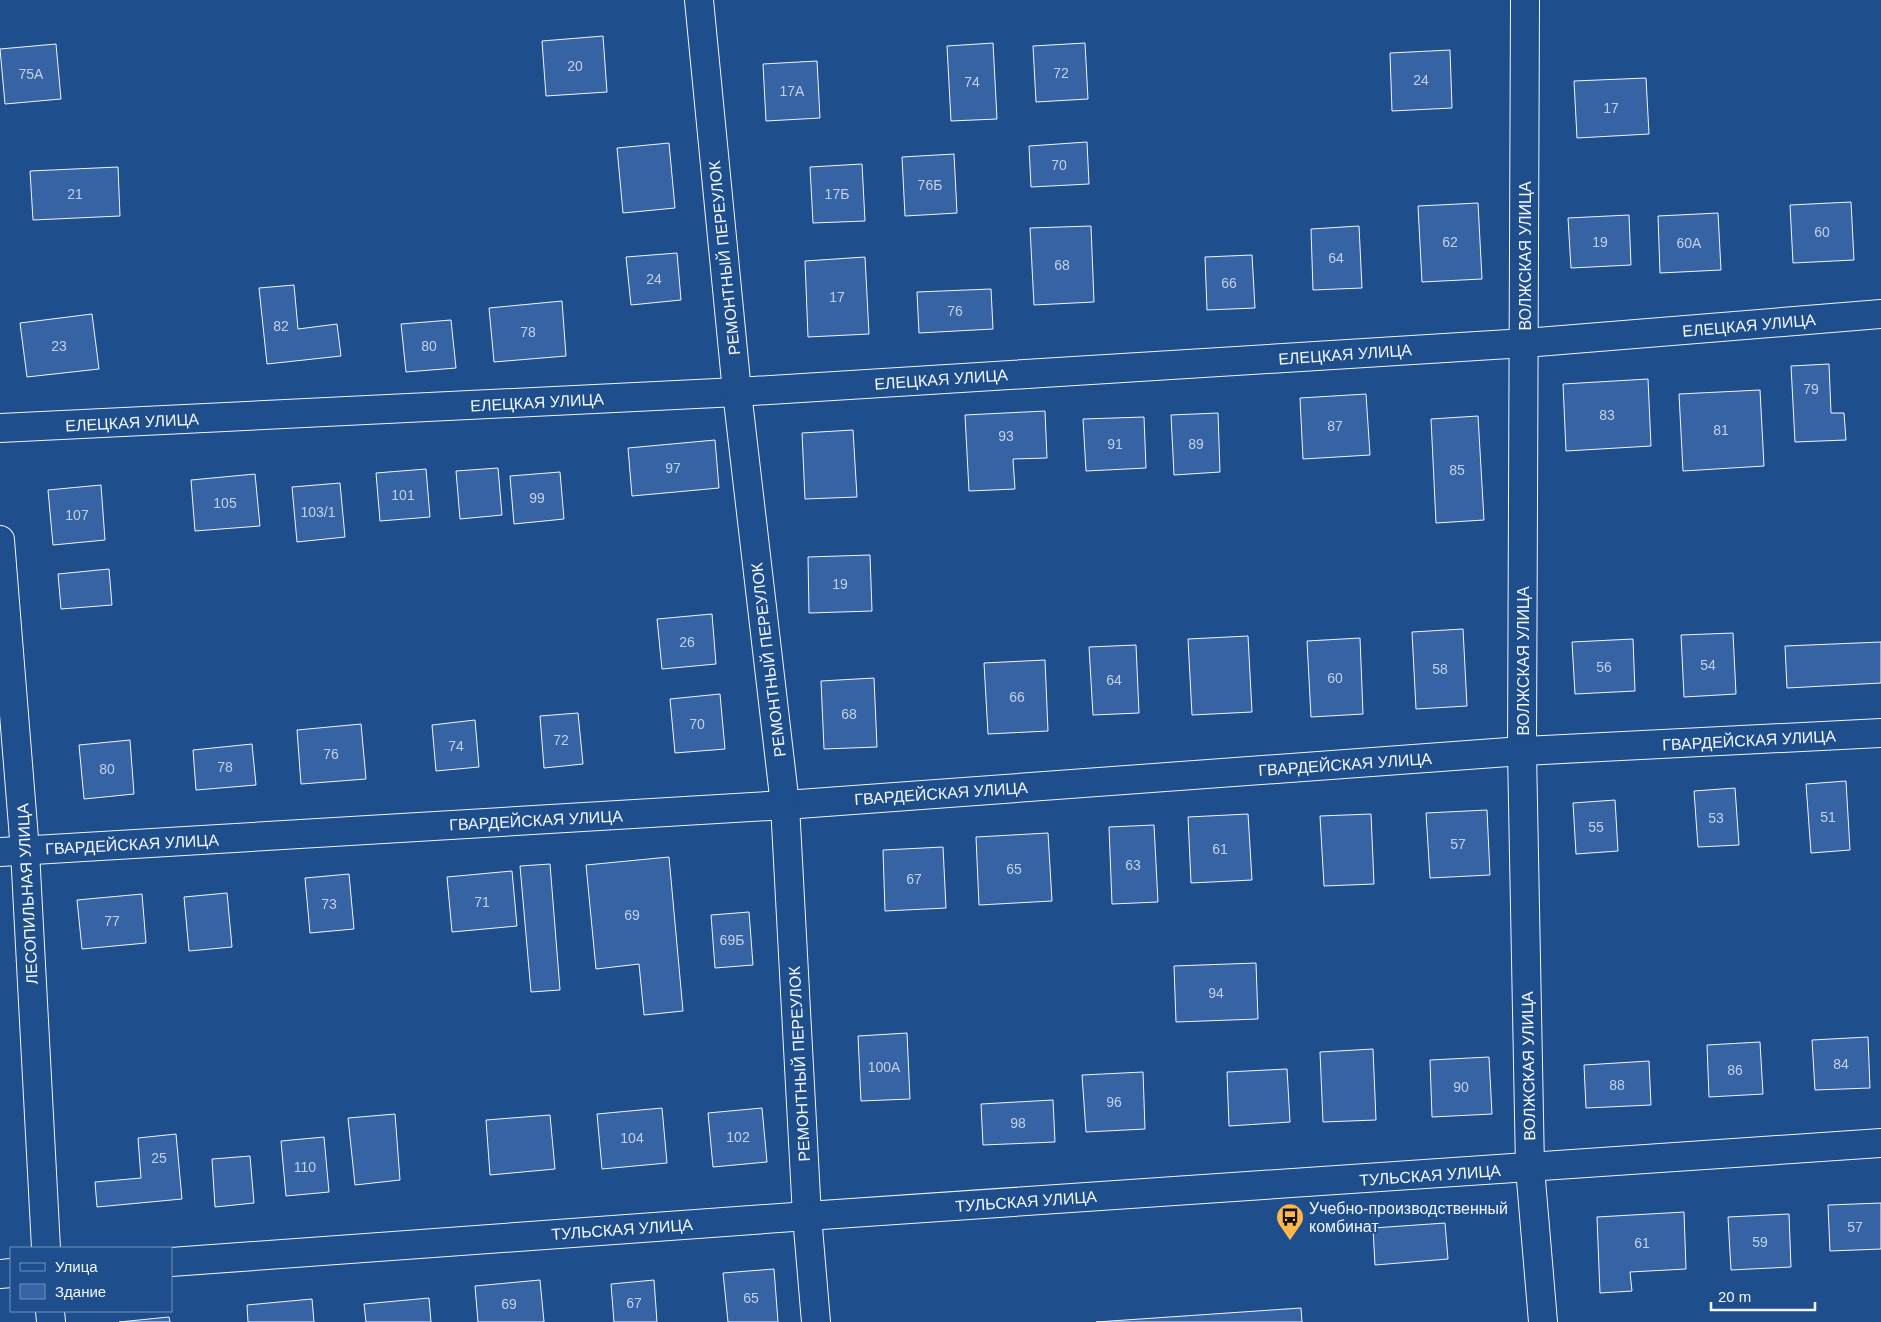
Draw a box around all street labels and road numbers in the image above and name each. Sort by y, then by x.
street label: РЕМОНТНЫЙ ПЕРЕУЛОК [705,159,743,356]
street label: ВОЛЖСКАЯ УЛИЦА [1517,181,1534,331]
street label: ЕЛЕЦКАЯ УЛИЦА [1682,311,1817,340]
street label: ЕЛЕЦКАЯ УЛИЦА [1278,341,1413,368]
street label: ЕЛЕЦКАЯ УЛИЦА [874,366,1009,393]
street label: ЕЛЕЦКАЯ УЛИЦА [470,390,605,414]
street label: ЕЛЕЦКАЯ УЛИЦА [65,410,200,434]
street label: РЕМОНТНЫЙ ПЕРЕУЛОК [747,561,789,758]
street label: ВОЛЖСКАЯ УЛИЦА [1515,586,1532,736]
street label: ГВАРДЕЙСКАЯ УЛИЦА [1662,726,1837,754]
street label: ГВАРДЕЙСКАЯ УЛИЦА [1258,749,1433,779]
street label: ГВАРДЕЙСКАЯ УЛИЦА [854,778,1029,808]
street label: ЛЕСОПИЛЬНАЯ УЛИЦА [14,803,41,985]
street label: ГВАРДЕЙСКАЯ УЛИЦА [449,806,624,834]
street label: ГВАРДЕЙСКАЯ УЛИЦА [45,830,220,858]
street label: РЕМОНТНЫЙ ПЕРЕУЛОК [785,965,813,1162]
street label: ВОЛЖСКАЯ УЛИЦА [1519,991,1538,1141]
street label: ТУЛЬСКАЯ УЛИЦА [1359,1162,1502,1189]
street label: ТУЛЬСКАЯ УЛИЦА [955,1188,1098,1215]
street label: ТУЛЬСКАЯ УЛИЦА [551,1216,694,1243]

